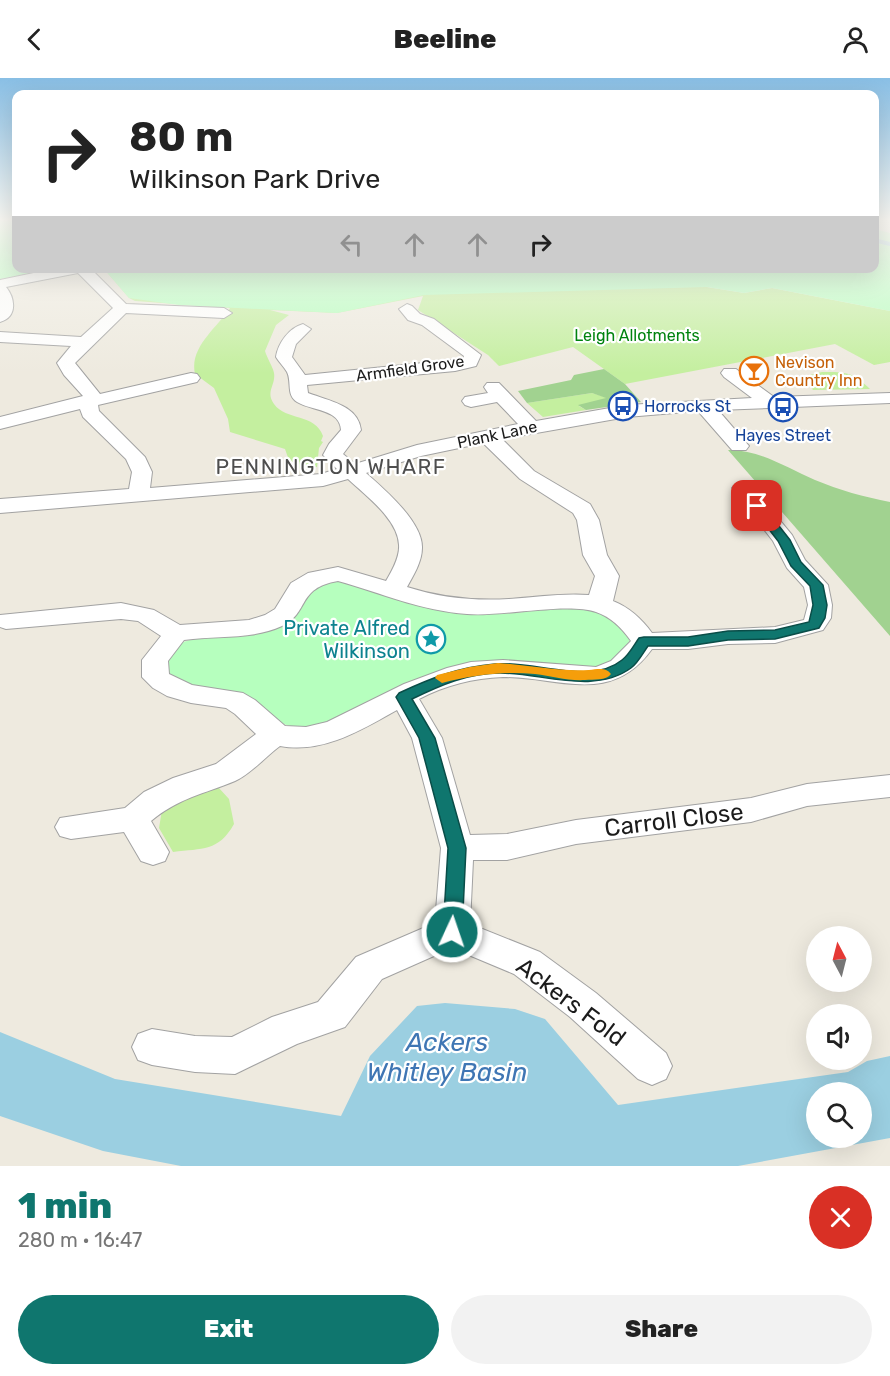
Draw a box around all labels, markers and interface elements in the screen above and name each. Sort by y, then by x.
icon: back [18,23,51,56]
text: Beeline [394,23,496,55]
icon: person [839,23,872,56]
text: 80 m [129,112,233,162]
icon: right [30,114,108,192]
text: Wilkinson Park Drive [129,163,380,195]
icon: left [335,228,368,261]
icon: ahead [398,228,431,261]
icon: ahead [461,228,494,261]
icon: right [524,228,557,261]
park label: Leigh Allotments [574,326,700,345]
street label: Armfield Grove [355,351,465,386]
place label: Nevison Country Inn [775,353,862,390]
bar icon: Nevison Country Inn [738,355,770,387]
bus stop icon: Horrocks St [607,390,639,422]
bus stop icon: Hayes Street [767,391,799,423]
place label: Horrocks St [644,397,731,416]
street label: Plank Lane [455,417,539,452]
place label: Hayes Street [735,426,831,445]
district label: PENNINGTON WHARF [215,454,447,479]
pin [731,480,782,531]
icon: arrive [740,489,773,522]
place label: Private Alfred Wilkinson [283,616,410,663]
place icon: Private Alfred Wilkinson [415,623,447,655]
street label: Carroll Close [603,798,745,842]
position arrow [420,900,484,964]
north arrow [806,926,872,992]
map controls [806,926,872,1148]
street label: Ackers Fold [511,952,631,1052]
button: sound [806,1004,872,1070]
water label: Ackers Whitley Basin [366,1027,528,1088]
button: search [806,1082,872,1148]
text: 1 min [18,1184,112,1227]
button: close [809,1186,872,1249]
text: 280 m · 16:47 [18,1228,142,1252]
button: Exit [18,1295,439,1364]
button: Share [451,1295,872,1364]

